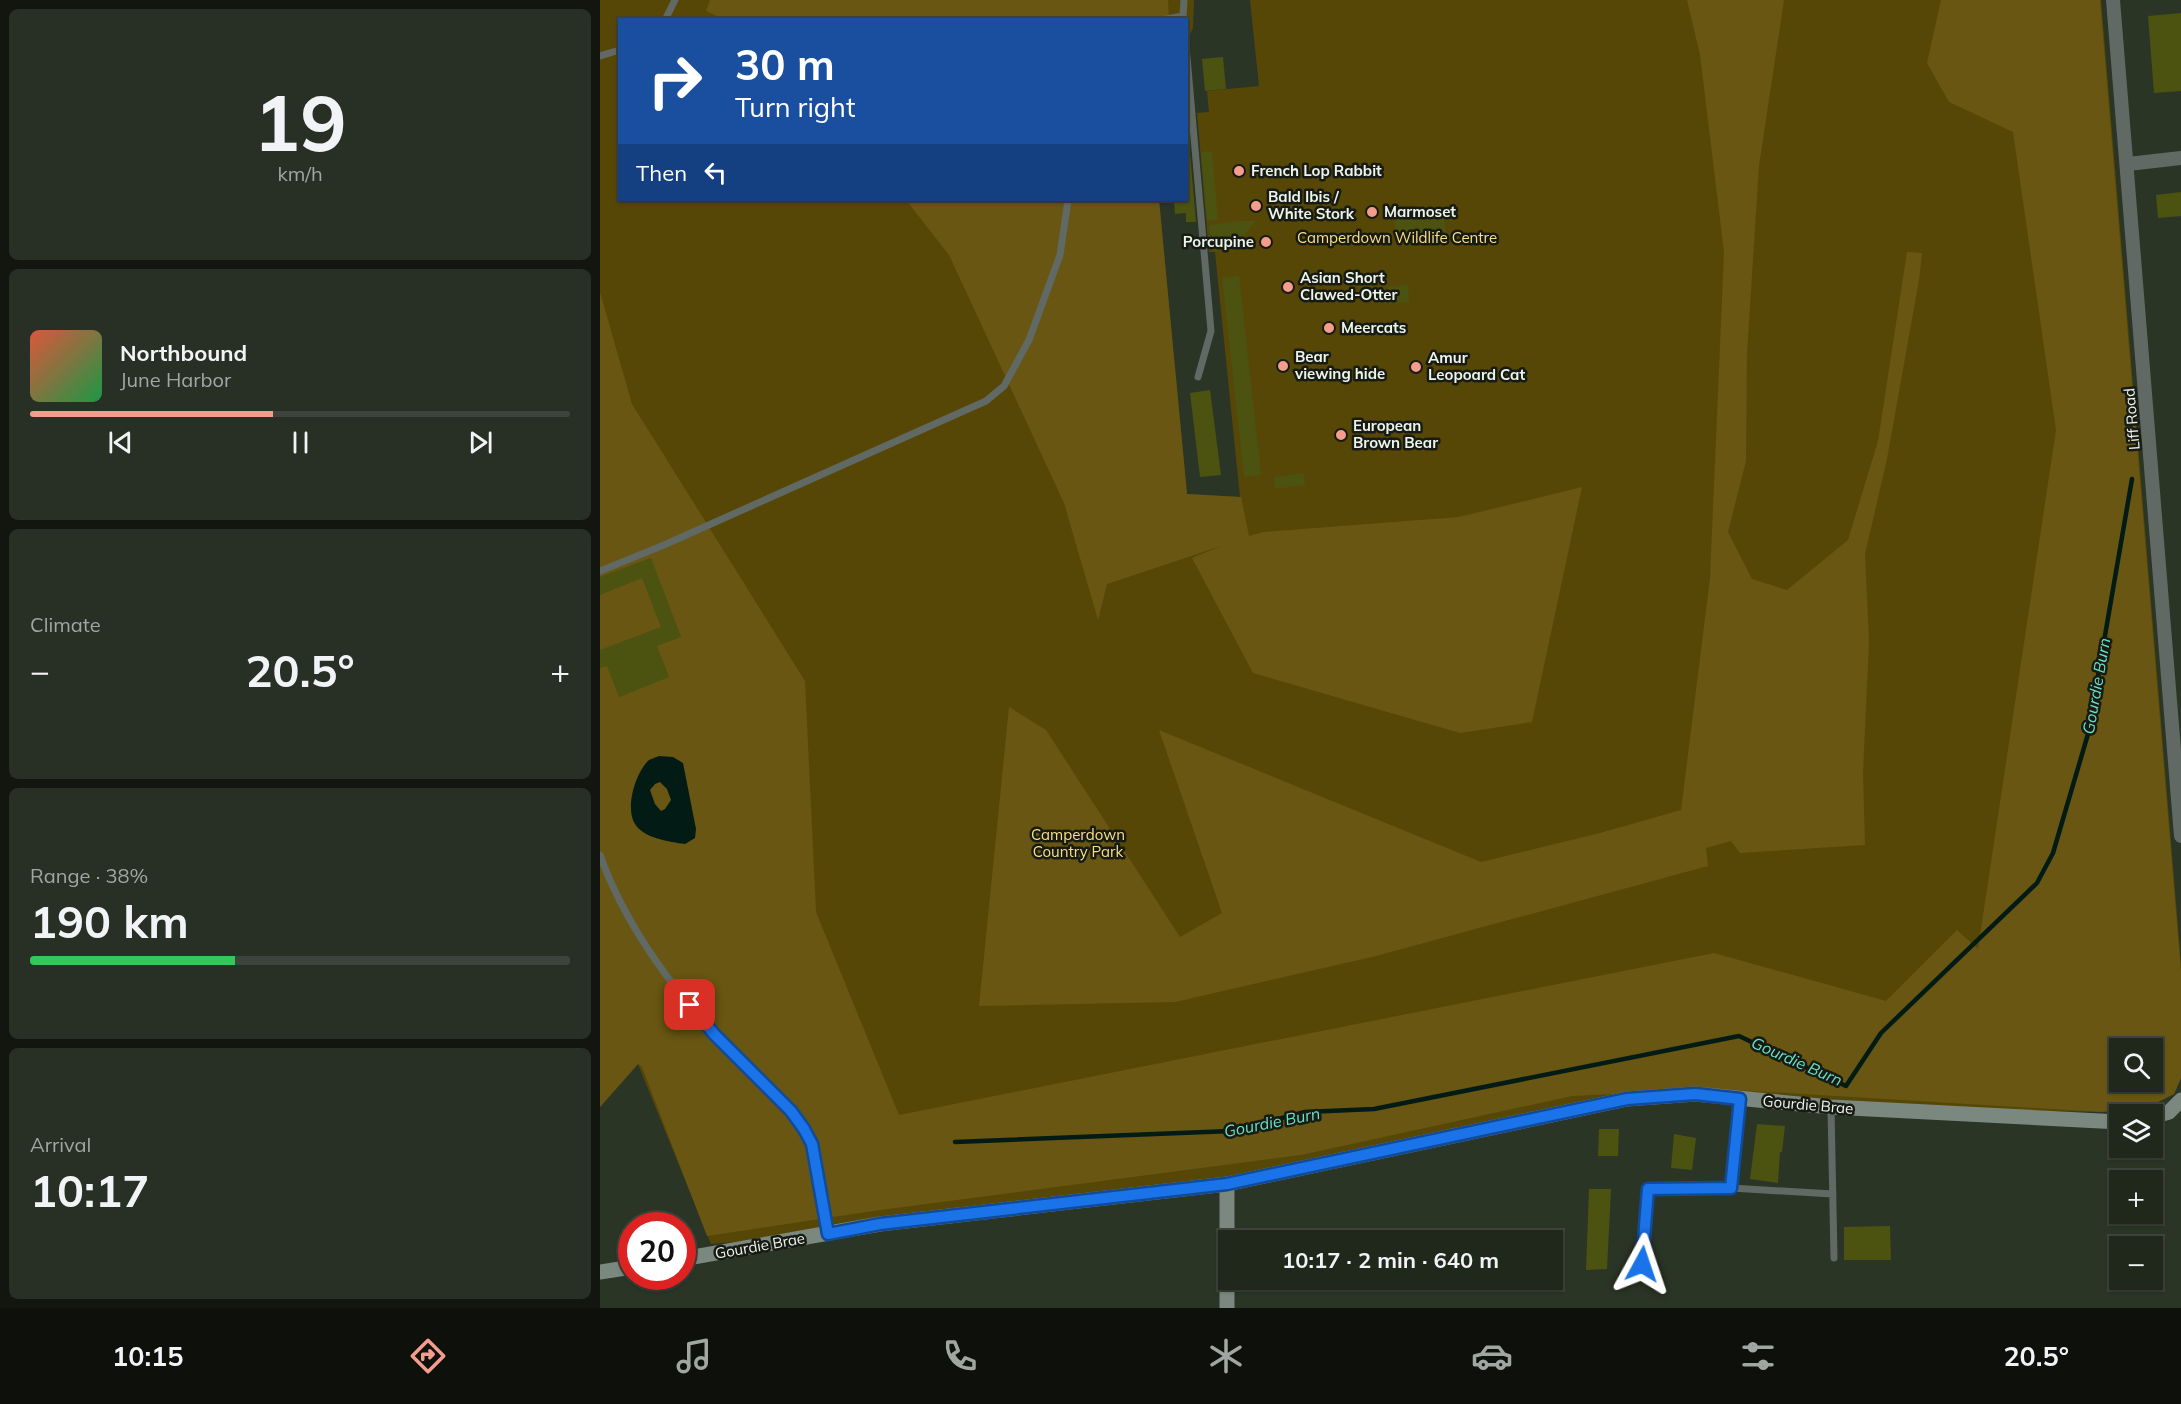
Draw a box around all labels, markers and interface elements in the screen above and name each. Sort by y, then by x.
text: 30 m [735,38,835,91]
icon: right [636,42,714,120]
text: 19 [253,73,347,171]
text: Turn right [735,90,855,124]
icon: left [699,156,732,189]
text: Then [636,159,687,187]
text: km/h [277,161,323,186]
place label: French Lop Rabbit [1251,161,1382,180]
marker: French Lop Rabbit [1232,164,1246,178]
place label: Bald Ibis / White Stork [1268,187,1355,223]
marker: Bald Ibis / White Stork [1249,199,1263,213]
place label: Marmoset [1384,202,1456,221]
marker: Marmoset [1365,205,1379,219]
park label: Camperdown Wildlife Centre [1297,228,1497,247]
place label: Porcupine [1183,232,1254,251]
marker: Porcupine [1259,235,1273,249]
place label: Asian Short Clawed-Otter [1300,268,1398,304]
marker: Asian Short Clawed-Otter [1281,280,1295,294]
place label: Meercats [1341,318,1406,337]
marker: Meercats [1322,321,1336,335]
text: Northbound [120,339,247,367]
place label: Bear viewing hide [1294,347,1385,383]
place label: Amur Leopoard Cat [1428,348,1525,384]
marker: Bear viewing hide [1276,359,1290,373]
marker: Amur Leopoard Cat [1409,360,1423,374]
text: June Harbor [120,367,231,392]
street label: Liff Road [2119,387,2144,451]
place label: European Brown Bear [1353,416,1438,452]
icon: previous [104,426,137,459]
icon: pause [284,426,317,459]
icon: next [464,426,497,459]
marker: European Brown Bear [1334,428,1348,442]
text: Climate [30,612,101,637]
water label: Gourdie Burn [2078,636,2114,736]
text: 20.5° [245,642,355,698]
text: − [30,650,50,691]
text: + [550,650,570,691]
park label: Camperdown Country Park [1031,825,1125,861]
text: Range · 38% [30,863,148,888]
text: 190 km [30,893,189,949]
pin [664,979,715,1030]
icon: arrive [673,988,706,1021]
water label: Gourdie Burn [1748,1032,1846,1090]
map controls [2109,1038,2163,1290]
button: search [2109,1038,2163,1092]
street label: Gourdie Brae [1762,1091,1854,1118]
water label: Gourdie Burn [1222,1103,1322,1141]
button: layers [2109,1104,2163,1158]
text: Arrival [30,1132,91,1157]
text: 10:17 [30,1162,149,1218]
button: + [2109,1170,2163,1224]
speed limit sign: 20 [618,1212,696,1290]
street label: Gourdie Brae [713,1228,806,1263]
position arrow [1610,1232,1674,1296]
button: − [2109,1236,2163,1290]
text: 10:17 · 2 min · 640 m [1282,1246,1499,1274]
icon: directions [407,1335,449,1377]
icon: music [673,1335,715,1377]
icon: phone [939,1335,981,1377]
icon: climate [1205,1335,1247,1377]
icon: car [1471,1335,1513,1377]
icon: filters [1737,1335,1779,1377]
text: 10:15 [112,1339,183,1373]
text: 20.5° [2003,1339,2069,1373]

